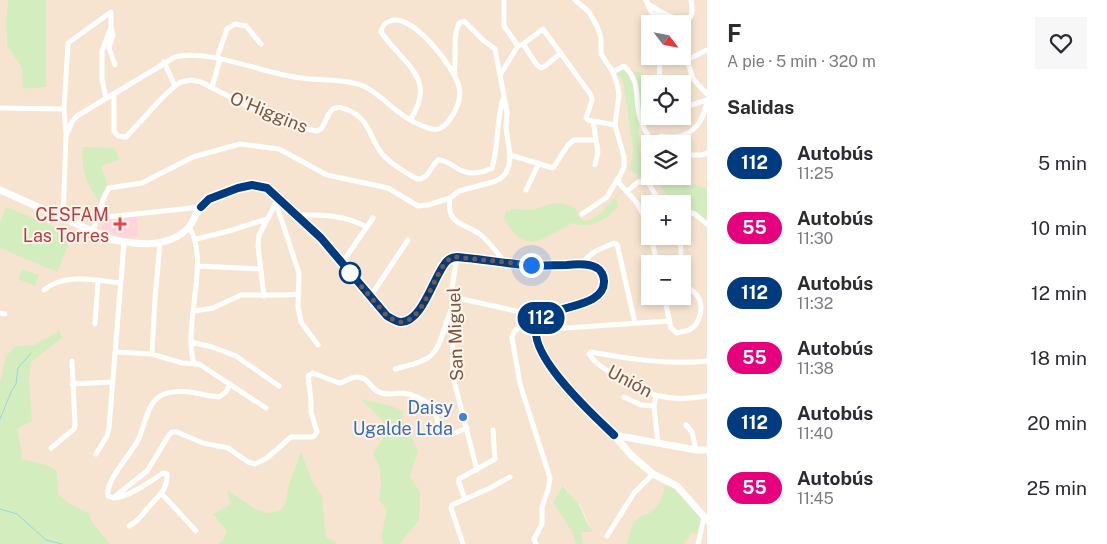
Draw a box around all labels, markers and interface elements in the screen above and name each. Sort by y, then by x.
north arrow [641,15,691,65]
map controls [641,15,691,305]
button: heart [1035,17,1087,69]
text: F [727,19,742,47]
text: A pie · 5 min · 320 m [727,52,876,71]
button: locate [641,75,691,125]
street label: O'Higgins [227,87,311,137]
text: Salidas [727,96,794,118]
button: layers [641,135,691,185]
text: Autobús [797,142,873,164]
text: 112 [741,152,768,173]
text: 5 min [1038,152,1087,174]
text: 11:25 [797,164,834,183]
button: + [641,195,691,245]
place label: CESFAM Las Torres [23,204,109,246]
text: Autobús [797,207,873,229]
marker: CESFAM Las Torres [113,217,127,231]
text: 55 [742,217,767,238]
text: 10 min [1031,217,1087,239]
text: 11:30 [797,229,833,248]
your location [519,253,544,278]
button: − [641,255,691,305]
unlabelled marker [339,262,361,284]
text: Autobús [797,272,873,294]
text: 112 [741,282,768,303]
text: 12 min [1031,282,1087,304]
street label: San Miguel [443,287,467,381]
text: 11:32 [797,294,833,313]
line badge: 112 [512,302,570,334]
text: 112 [528,307,554,328]
text: Autobús [797,337,873,359]
text: 55 [742,347,767,368]
text: 18 min [1030,347,1087,369]
text: 11:38 [797,359,834,378]
street label: Unión [604,360,656,402]
place label: Daisy Ugalde Ltda [353,397,453,439]
text: Autobús [797,402,873,424]
marker: Daisy Ugalde Ltda [457,411,469,423]
text: 112 [741,412,768,433]
text: 20 min [1027,412,1087,434]
text: 11:40 [797,424,833,443]
text: Autobús [797,467,873,489]
text: 55 [742,477,767,498]
text: 25 min [1027,477,1087,499]
text: 11:45 [797,489,834,508]

